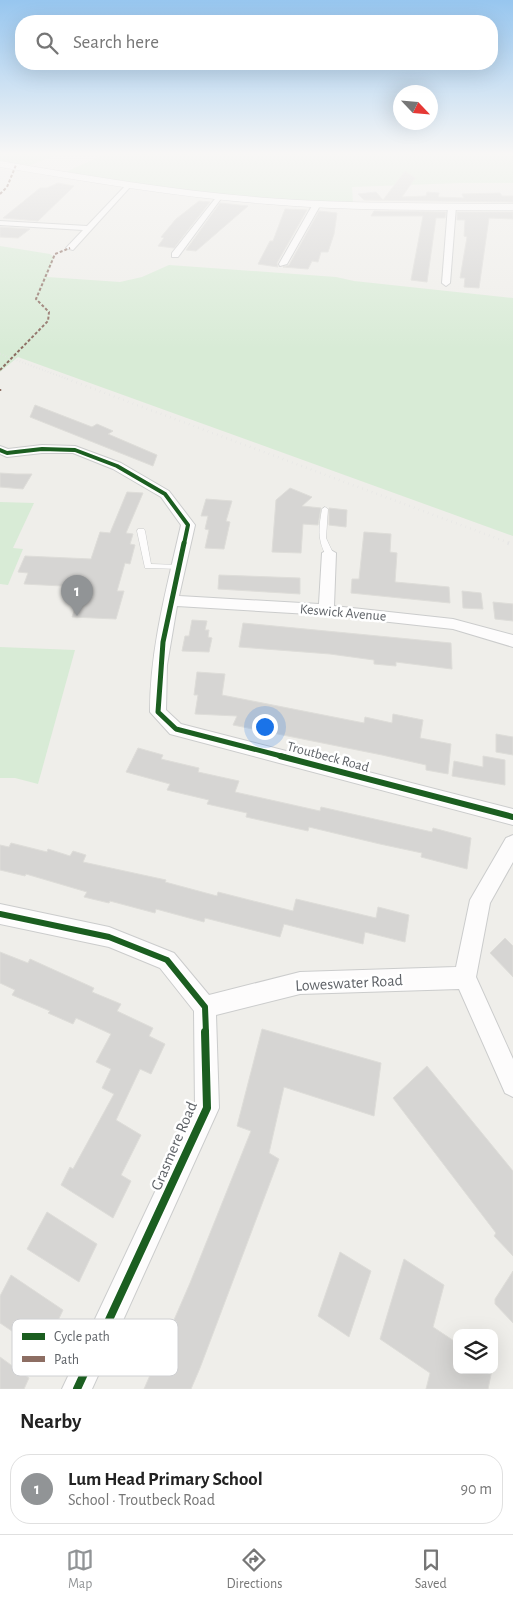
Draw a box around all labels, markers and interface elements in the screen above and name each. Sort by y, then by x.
search box [15,15,498,70]
icon: search [33,29,61,57]
text: Search here [73,33,159,52]
north arrow [393,85,438,130]
pin: 1 [61,575,93,616]
street label: Keswick Avenue [299,602,387,624]
your location [252,714,278,740]
street label: Troutbeck Road [285,739,371,775]
street label: Loweswater Road [295,972,403,994]
street label: Grasmere Road [148,1099,200,1193]
legend [12,1319,178,1376]
map controls [453,1329,498,1374]
button: layers [453,1329,498,1374]
text: Cycle path [54,1330,110,1344]
text: Path [54,1353,79,1367]
text: Nearby [20,1411,81,1432]
text: Lum Head Primary School [68,1470,263,1489]
text: 1 [34,1481,40,1497]
text: 90 m [461,1481,492,1497]
text: School · Troutbeck Road [68,1492,215,1508]
tab: Map [66,1546,94,1593]
tab: Directions [227,1546,282,1593]
tab: Saved [415,1546,447,1593]

